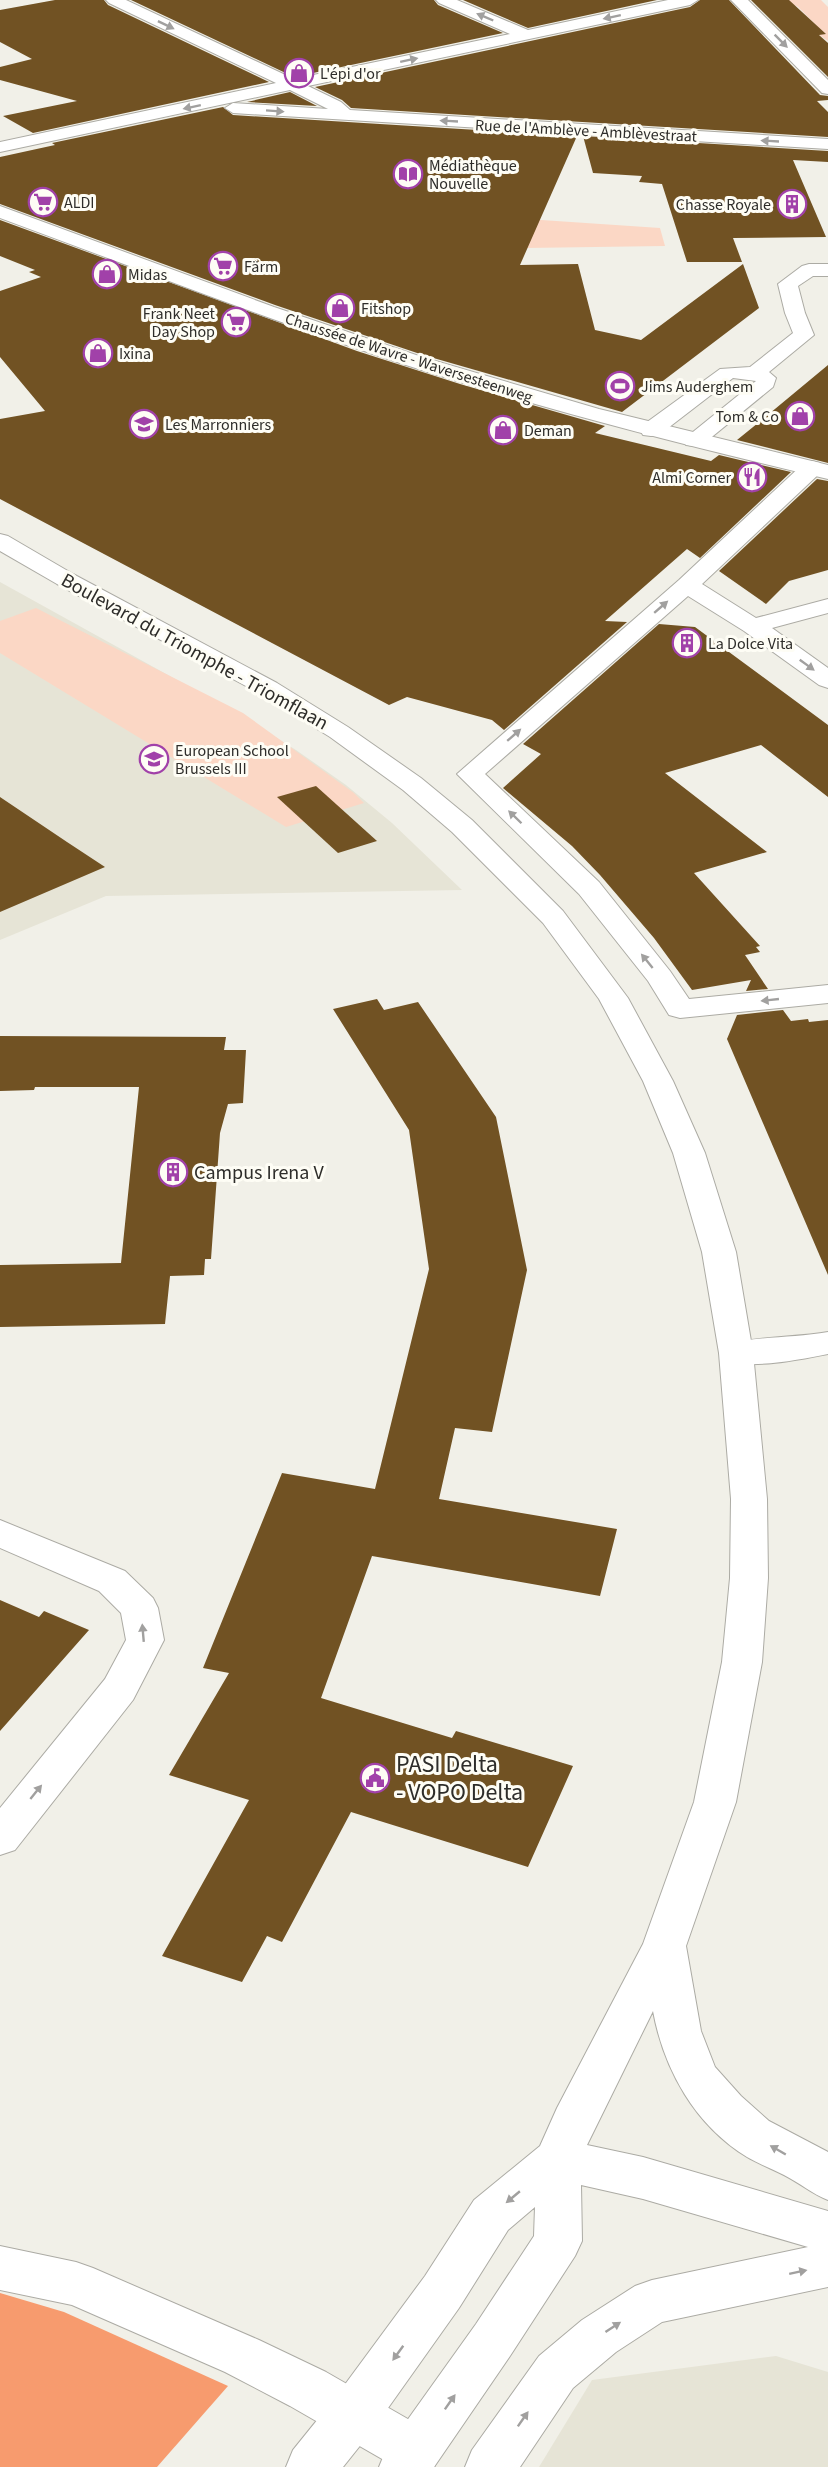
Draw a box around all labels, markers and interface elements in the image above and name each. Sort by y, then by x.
one-way arrow [477,13,494,22]
one-way arrow [602,13,621,22]
one-way arrow [158,21,175,30]
one-way arrow [773,34,787,48]
one-way arrow [400,55,419,64]
shop icon: L'épi d'or [283,57,315,89]
place label: L'épi d'or [320,63,381,85]
one-way arrow [182,103,201,112]
one-way arrow [265,106,284,116]
street label: Rue de l'Amblève - Amblèvestraat [474,114,698,148]
one-way arrow [440,117,459,126]
one-way arrow [760,136,779,145]
place label: Médiathèque Nouvelle [429,155,517,195]
library icon: Médiathèque Nouvelle [392,158,424,190]
supermarket icon: ALDI [27,186,59,218]
building icon: Chasse Royale [776,188,808,220]
place label: ALDI [64,192,95,214]
place label: Chasse Royale [676,194,771,216]
supermarket icon: Färm [207,250,239,282]
place label: Färm [244,256,278,278]
shop icon: Midas [91,258,123,290]
place label: Midas [128,264,168,286]
shop icon: Fitshop [324,292,356,324]
place label: Fitshop [361,298,411,320]
place label: Frank Neet Day Shop [143,303,216,343]
supermarket icon: Frank Neet Day Shop [220,306,252,338]
street label: Chaussée de Wavre - Waversesteenweg [282,307,535,408]
shop icon: Ixina [82,337,114,369]
place label: Ixina [119,343,151,365]
sports icon: Jims Auderghem [604,370,636,402]
place label: Jims Auderghem [641,376,753,398]
shop icon: Tom & Co [784,400,816,432]
place label: Tom & Co [716,406,779,428]
school or university icon: Les Marronniers [128,408,160,440]
place label: Les Marronniers [165,414,272,436]
shop icon: Deman [487,414,519,446]
place label: Deman [524,420,572,442]
restaurant icon: Almi Corner [736,461,768,493]
place label: Almi Corner [652,467,731,489]
street label: Boulevard du Triomphe - Triomflaan [56,566,333,737]
one-way arrow [653,601,668,614]
building icon: La Dolce Vita [671,627,703,659]
place label: La Dolce Vita [708,633,793,655]
one-way arrow [799,659,815,671]
one-way arrow [506,729,521,742]
place label: European School Brussels III [175,740,289,780]
school or university icon: European School Brussels III [138,743,170,775]
one-way arrow [509,811,523,825]
one-way arrow [640,953,653,969]
one-way arrow [760,995,779,1005]
building icon: Campus Irena V [157,1156,189,1188]
place label: Campus Irena V [194,1159,324,1187]
one-way arrow [138,1623,147,1642]
place label: PASI Delta - VOPO Delta [396,1747,523,1810]
public building icon: PASI Delta - VOPO Delta [359,1762,391,1794]
one-way arrow [30,1785,42,1800]
one-way arrow [769,2145,786,2155]
one-way arrow [505,2190,521,2203]
one-way arrow [788,2267,807,2276]
one-way arrow [605,2322,621,2333]
one-way arrow [392,2344,404,2360]
one-way arrow [444,2395,456,2411]
one-way arrow [517,2411,528,2427]

